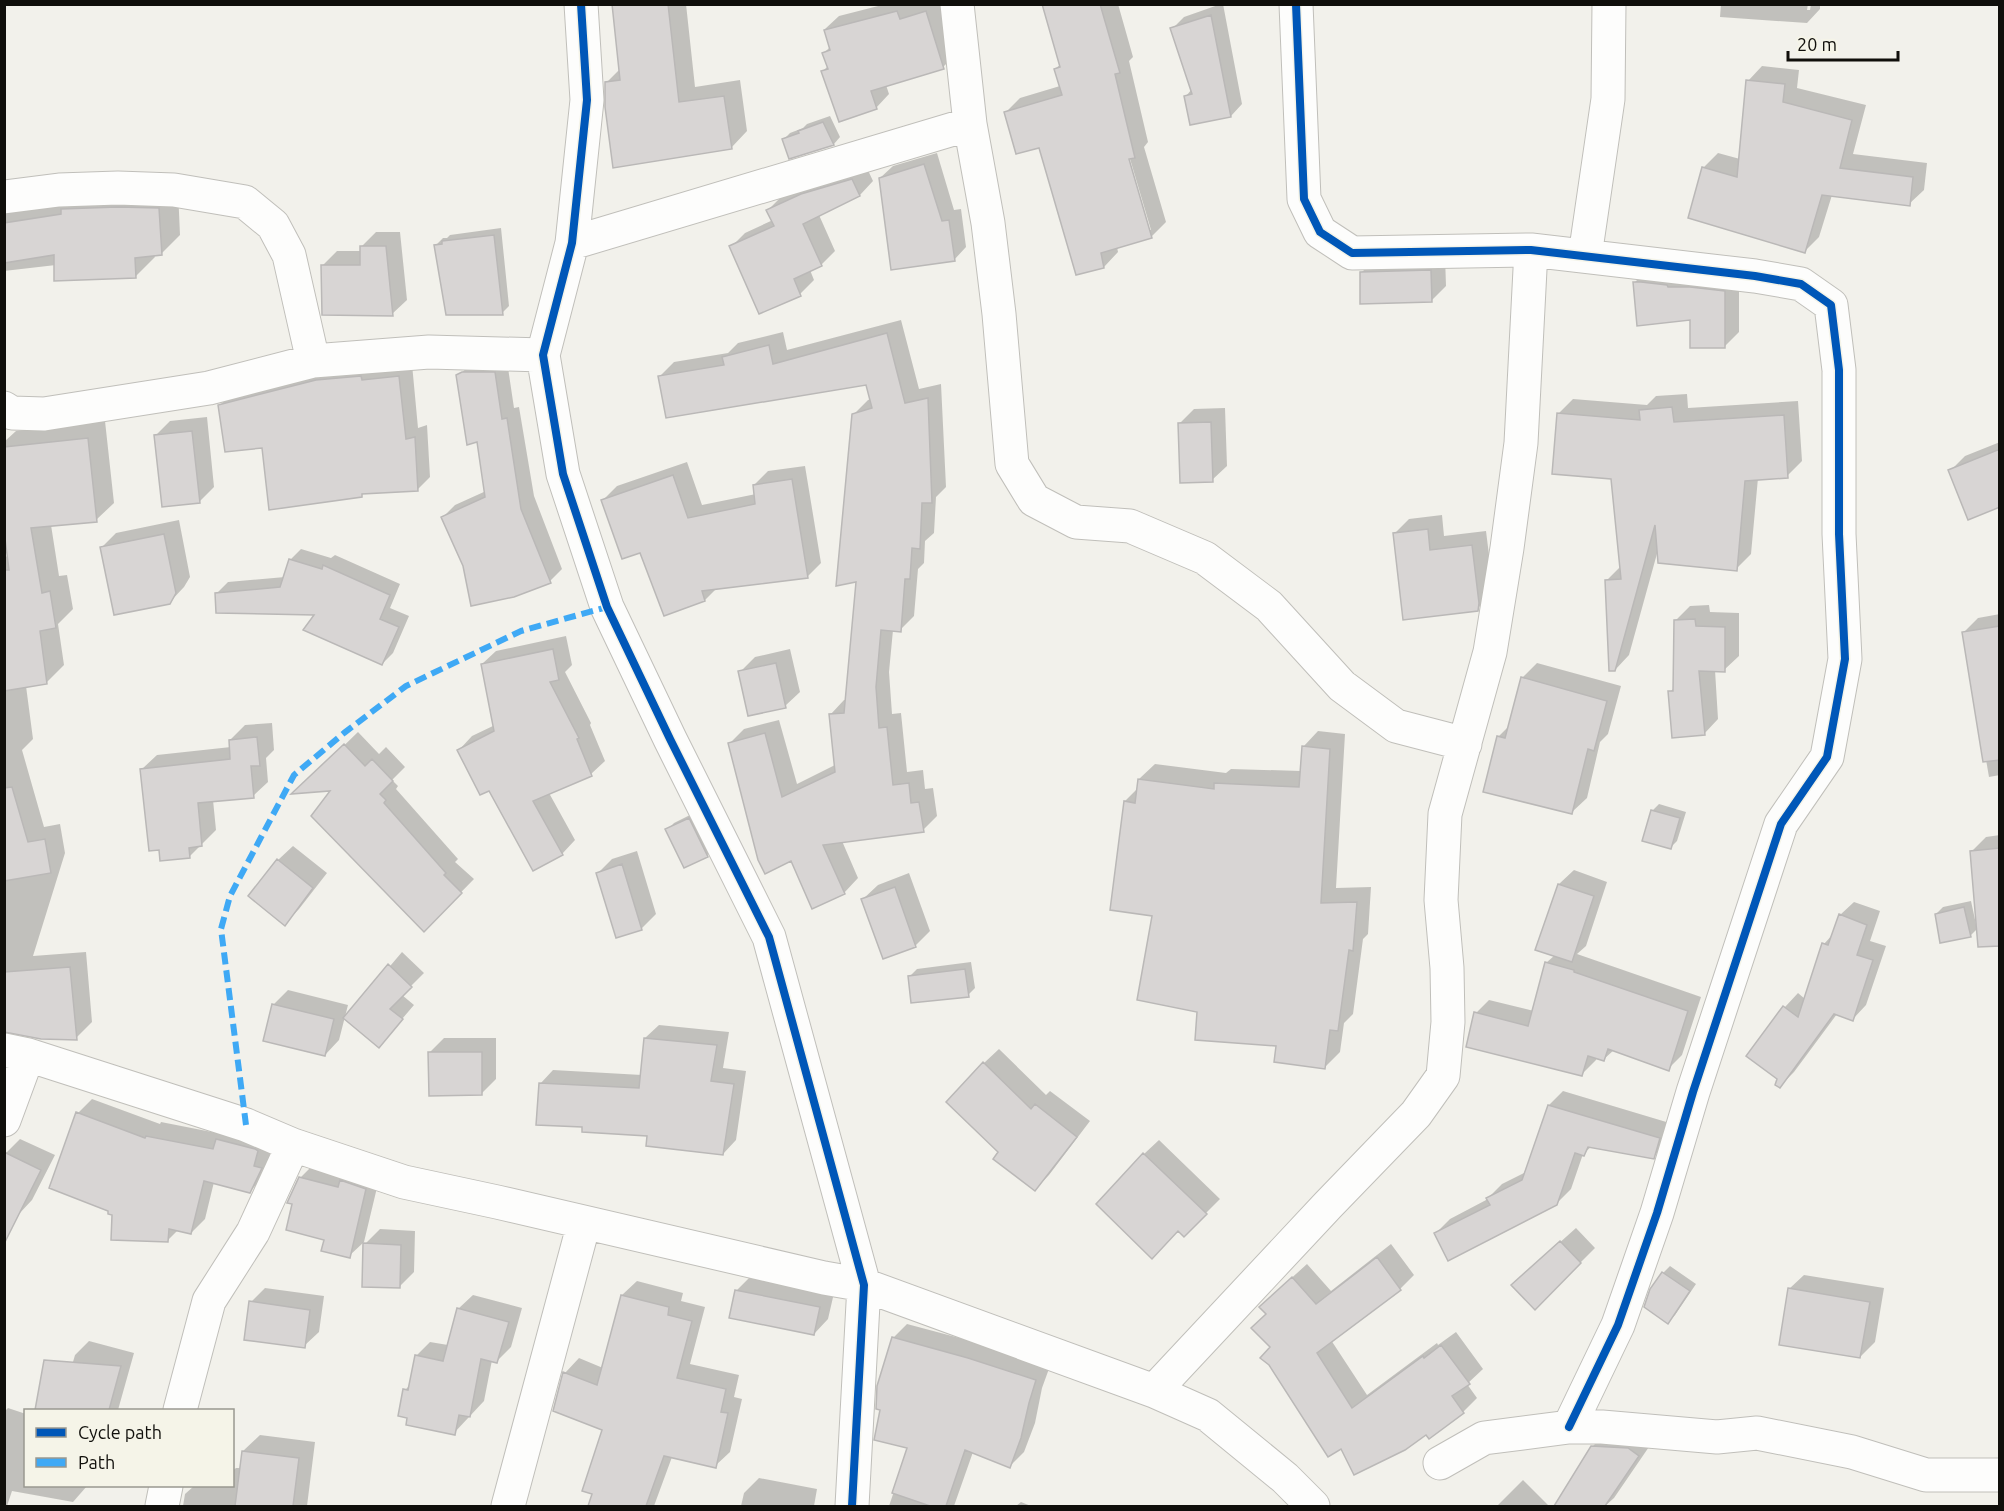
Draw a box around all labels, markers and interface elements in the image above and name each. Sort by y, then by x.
scale bar [1788,24,1898,62]
text: 20 m [1797,34,1837,54]
legend [24,1409,234,1487]
text: Cycle path [78,1422,162,1442]
text: Path [78,1452,115,1472]

